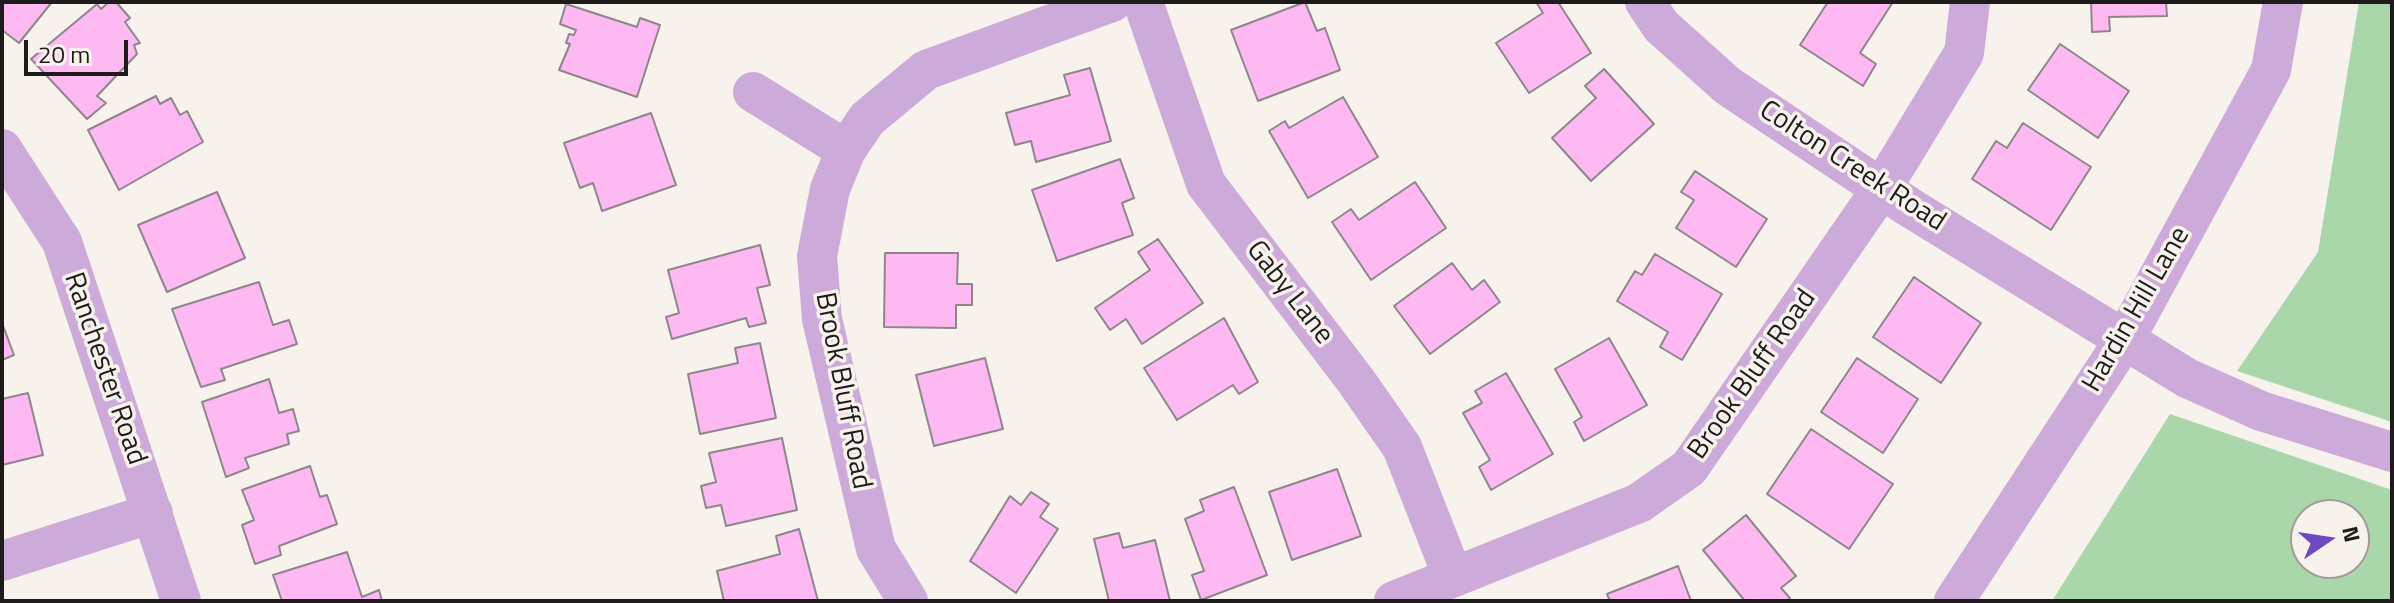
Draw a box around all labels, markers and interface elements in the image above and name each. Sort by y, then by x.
scale bar [28,24,132,74]
text: 20 m [38,36,90,72]
street label: Colton Creek Road [1753,94,1951,240]
street label: Hardin Hill Lane [2076,221,2198,399]
street label: Gaby Lane [1238,235,1340,351]
street label: Ranchester Road [55,268,153,470]
street label: Brook Bluff Road [1682,284,1824,466]
street label: Brook Bluff Road [806,290,878,492]
north arrow [2290,499,2370,579]
text: N [2333,523,2370,545]

